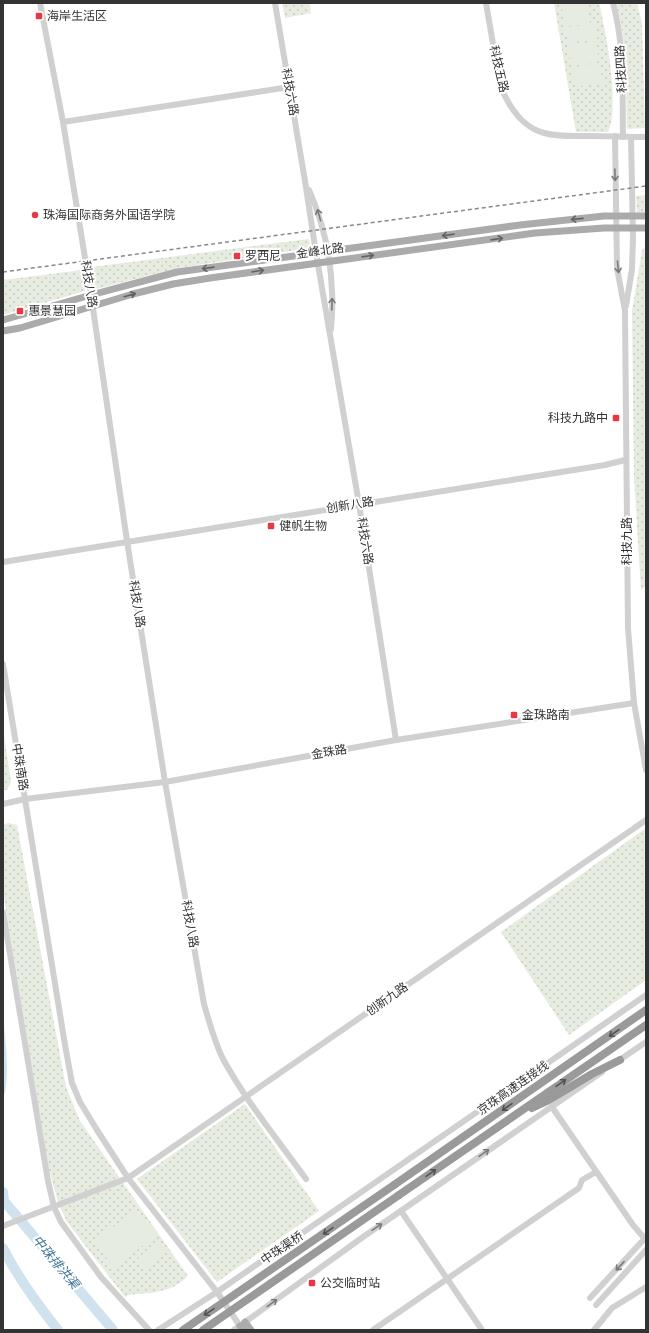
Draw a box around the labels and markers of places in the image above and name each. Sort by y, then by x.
place label: 海岸生活区 [47,9,107,23]
marker: 海岸生活区 [34,11,44,21]
place label: 珠海国际商务外国语学院 [43,208,175,222]
marker: 珠海国际商务外国语学院 [30,210,40,220]
place label: 罗西尼 [245,249,281,263]
marker: 罗西尼 [232,251,242,261]
place label: 惠景慧园 [28,304,76,318]
marker: 惠景慧园 [15,306,25,316]
place label: 科技九路中 [548,411,608,425]
marker: 科技九路中 [611,413,621,423]
place label: 健帆生物 [279,519,327,533]
marker: 健帆生物 [266,521,276,531]
place label: 金珠路南 [522,708,570,722]
marker: 金珠路南 [509,710,519,720]
place label: 公交临时站 [320,1276,380,1290]
marker: 公交临时站 [307,1278,317,1288]

